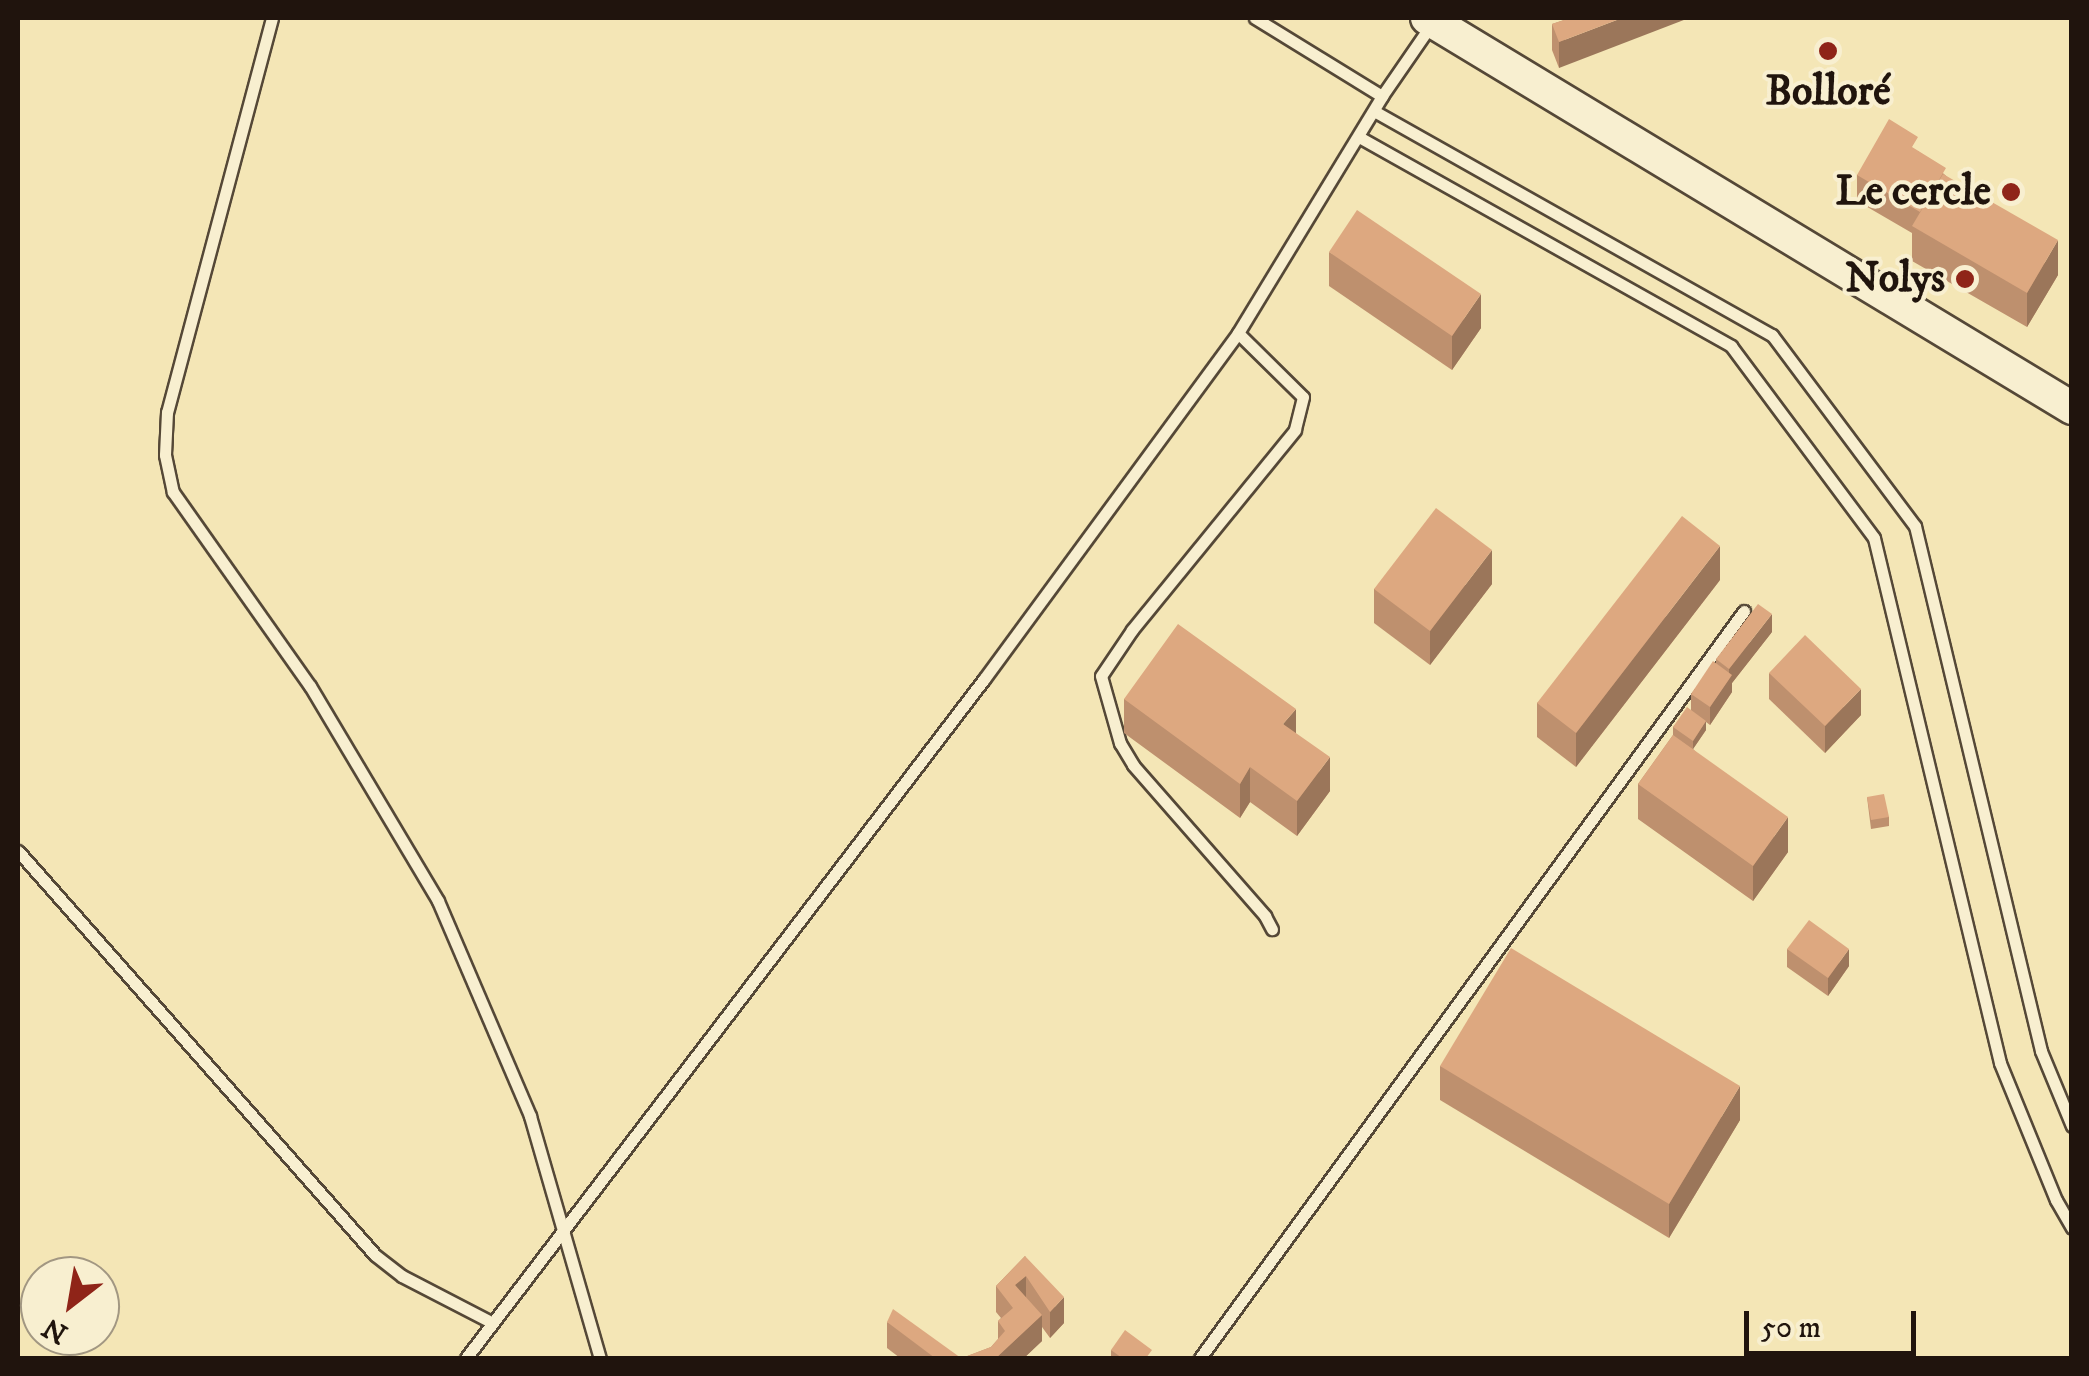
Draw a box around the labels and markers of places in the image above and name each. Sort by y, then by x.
marker: Bolloré [1817,40,1839,62]
place label: Bolloré [1765,67,1891,117]
place label: Le cercle [1835,167,1991,217]
marker: Le cercle [2000,181,2022,203]
place label: Nolys [1845,254,1945,304]
marker: Nolys [1954,268,1976,290]

